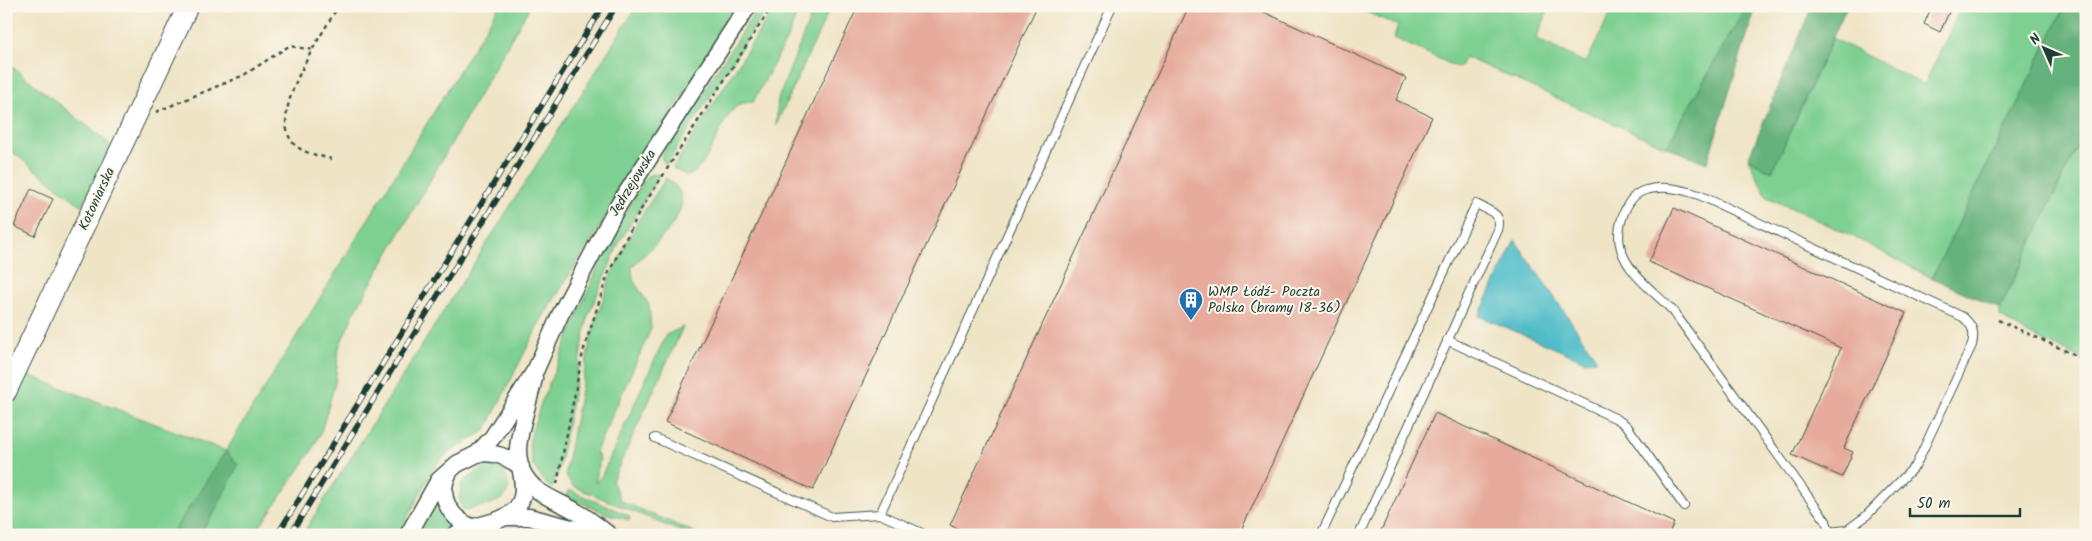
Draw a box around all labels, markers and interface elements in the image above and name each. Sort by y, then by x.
north arrow [2020,22,2070,72]
text: N [2025,28,2047,50]
street label: Jędrzejowska [604,145,662,221]
street label: Kotoniarska [73,164,121,234]
place label: WMP Łódź- Poczta Polska (bramy 18-36) [1208,281,1341,319]
building icon: WMP Łódź- Poczta Polska (bramy 18-36) [1178,287,1204,321]
scale bar [1910,486,2020,518]
text: 50 m [1917,492,1951,516]

